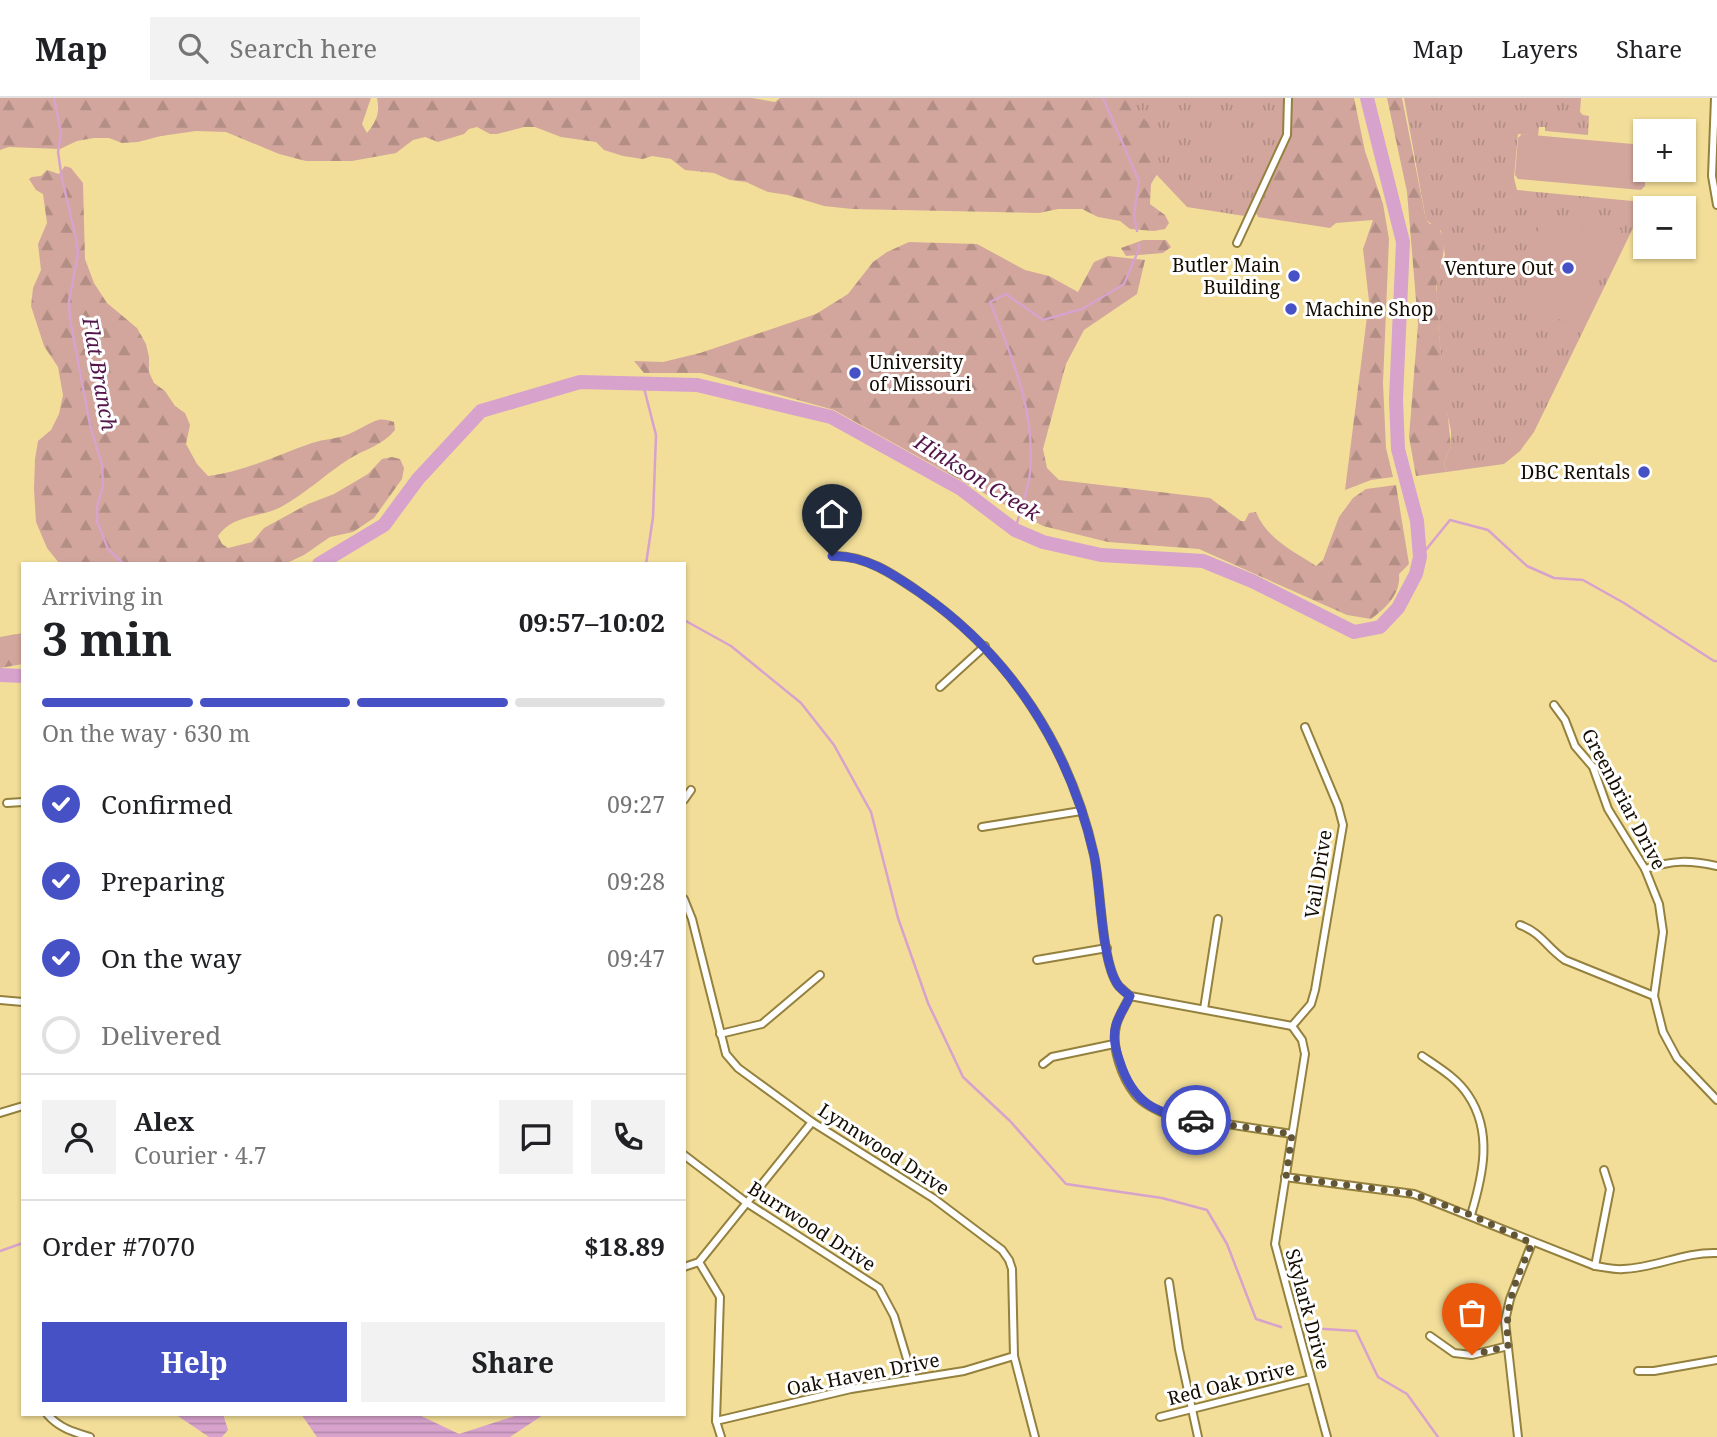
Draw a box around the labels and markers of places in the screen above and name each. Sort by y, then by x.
place label: Butler Main Building [1172,252,1280,300]
place label: Venture Out [1444,255,1554,281]
marker: Venture Out [1560,260,1576,276]
marker: Butler Main Building [1286,268,1302,284]
place label: Machine Shop [1305,296,1433,322]
marker: Machine Shop [1283,301,1299,317]
place label: University of Missouri [869,349,971,397]
marker: University of Missouri [847,365,863,381]
place label: DBC Rentals [1520,459,1630,485]
marker: DBC Rentals [1636,464,1652,480]
pin [802,484,862,556]
pin [1442,1283,1502,1355]

